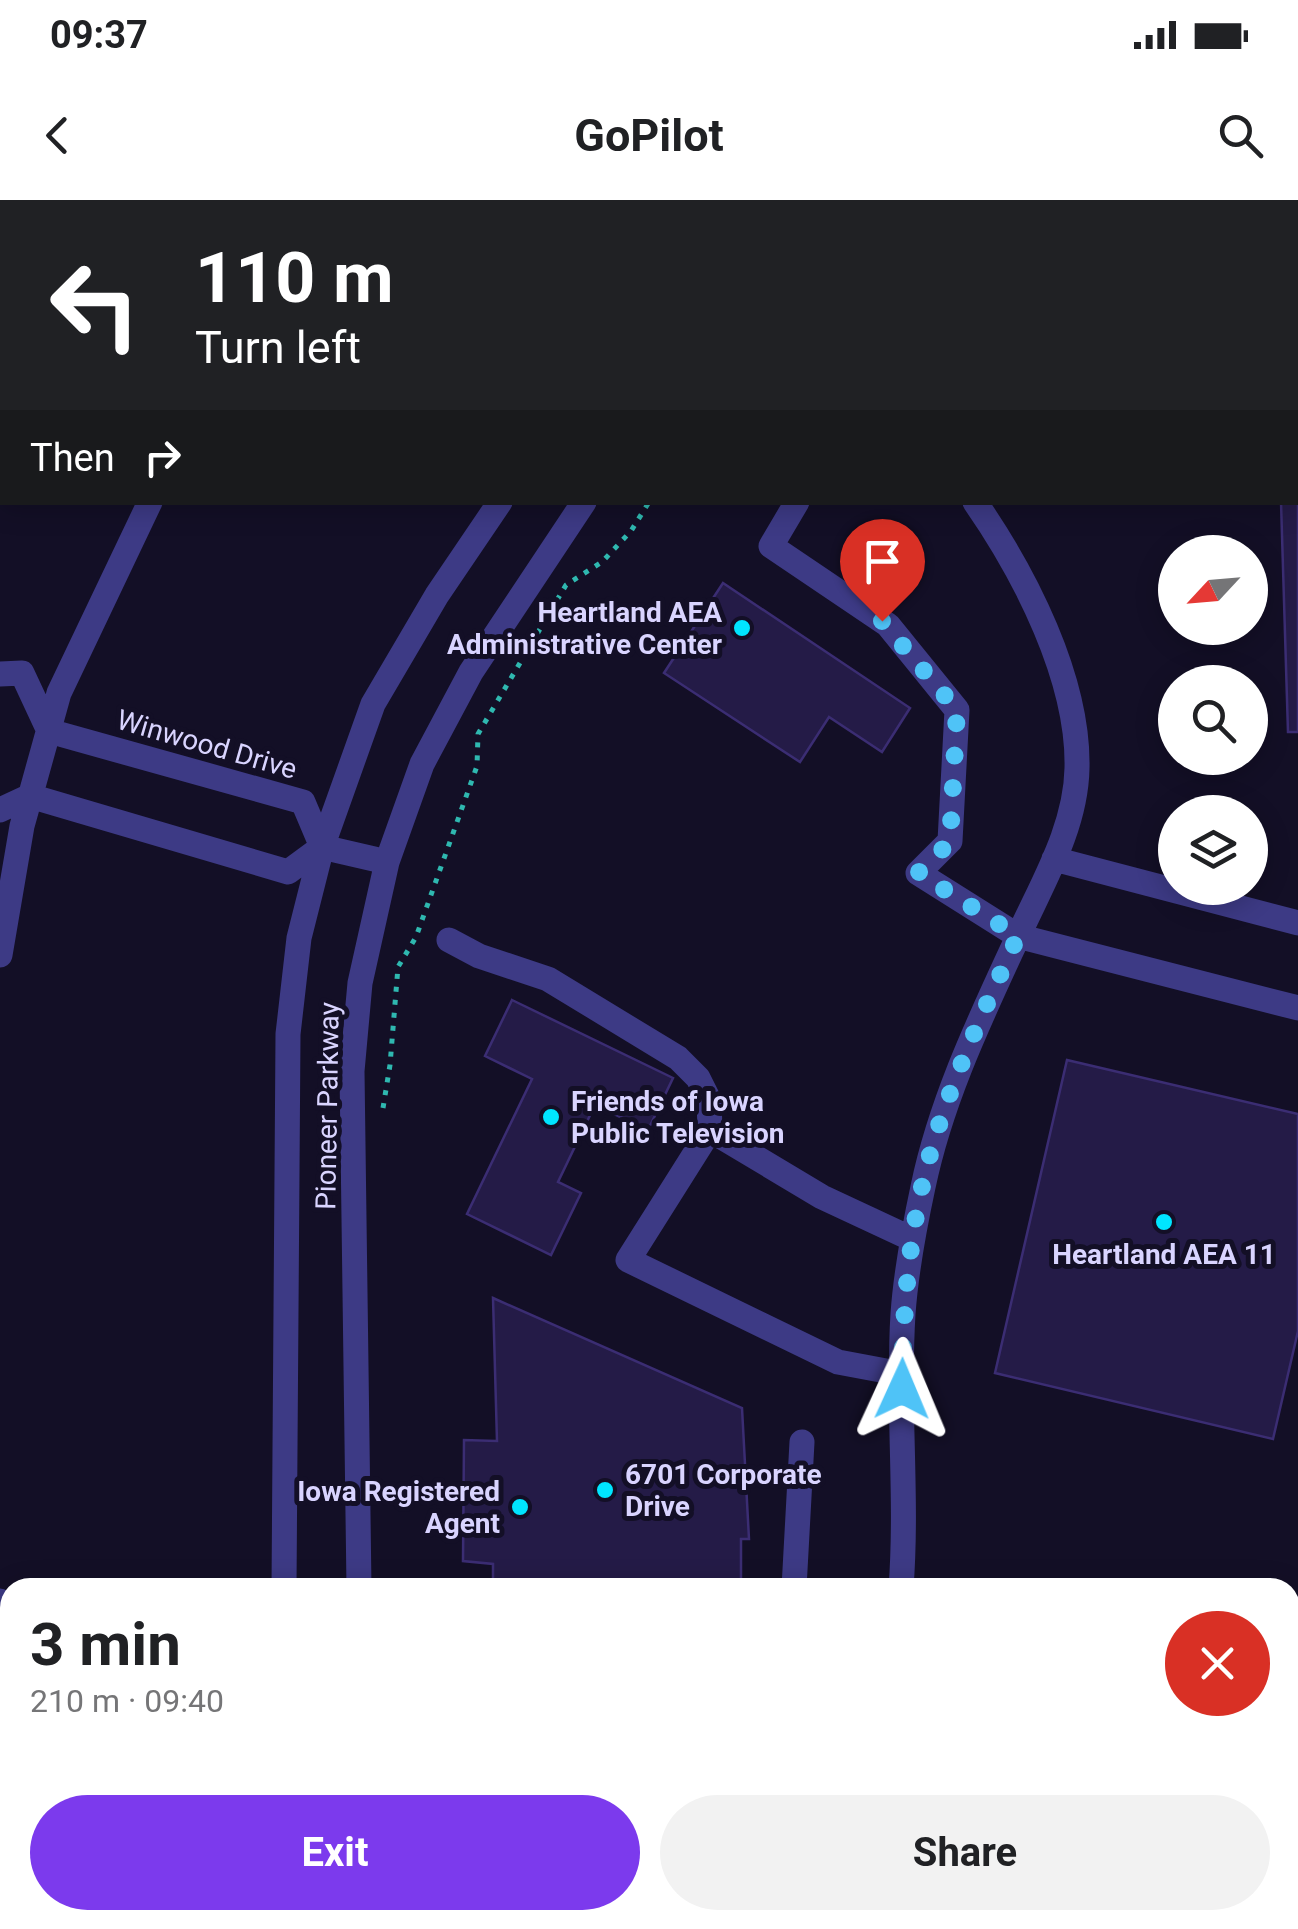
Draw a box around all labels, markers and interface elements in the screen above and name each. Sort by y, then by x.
text: 09:37 [50,13,148,57]
icon: back [30,108,85,163]
icon: search [1213,108,1268,163]
text: GoPilot [574,109,724,162]
text: 110 m [195,237,394,319]
icon: left [30,240,160,370]
text: Turn left [195,321,361,374]
icon: right [135,430,190,485]
text: Then [30,436,115,480]
pin [840,519,925,622]
icon: arrive [855,534,910,589]
north arrow [1158,535,1268,645]
map controls [1158,535,1268,905]
place label: Heartland AEA Administrative Center [447,596,722,661]
marker: Heartland AEA Administrative Center [731,617,753,639]
button: search [1158,665,1268,775]
street label: Winwood Drive [113,703,301,786]
button: layers [1158,795,1268,905]
street label: Pioneer Parkway [309,1002,346,1210]
place label: Friends of Iowa Public Television [571,1085,785,1150]
marker: Friends of Iowa Public Television [540,1106,562,1128]
marker: Heartland AEA 11 [1153,1211,1175,1233]
place label: Heartland AEA 11 [1052,1238,1276,1271]
position arrow [850,1337,954,1441]
place label: 6701 Corporate Drive [625,1458,822,1523]
place label: Iowa Registered Agent [297,1475,500,1540]
marker: 6701 Corporate Drive [594,1479,616,1501]
marker: Iowa Registered Agent [509,1496,531,1518]
text: 3 min [30,1609,181,1680]
button: close [1165,1611,1270,1716]
text: 210 m · 09:40 [30,1682,224,1720]
button: Exit [30,1795,640,1910]
button: Share [660,1795,1270,1910]

